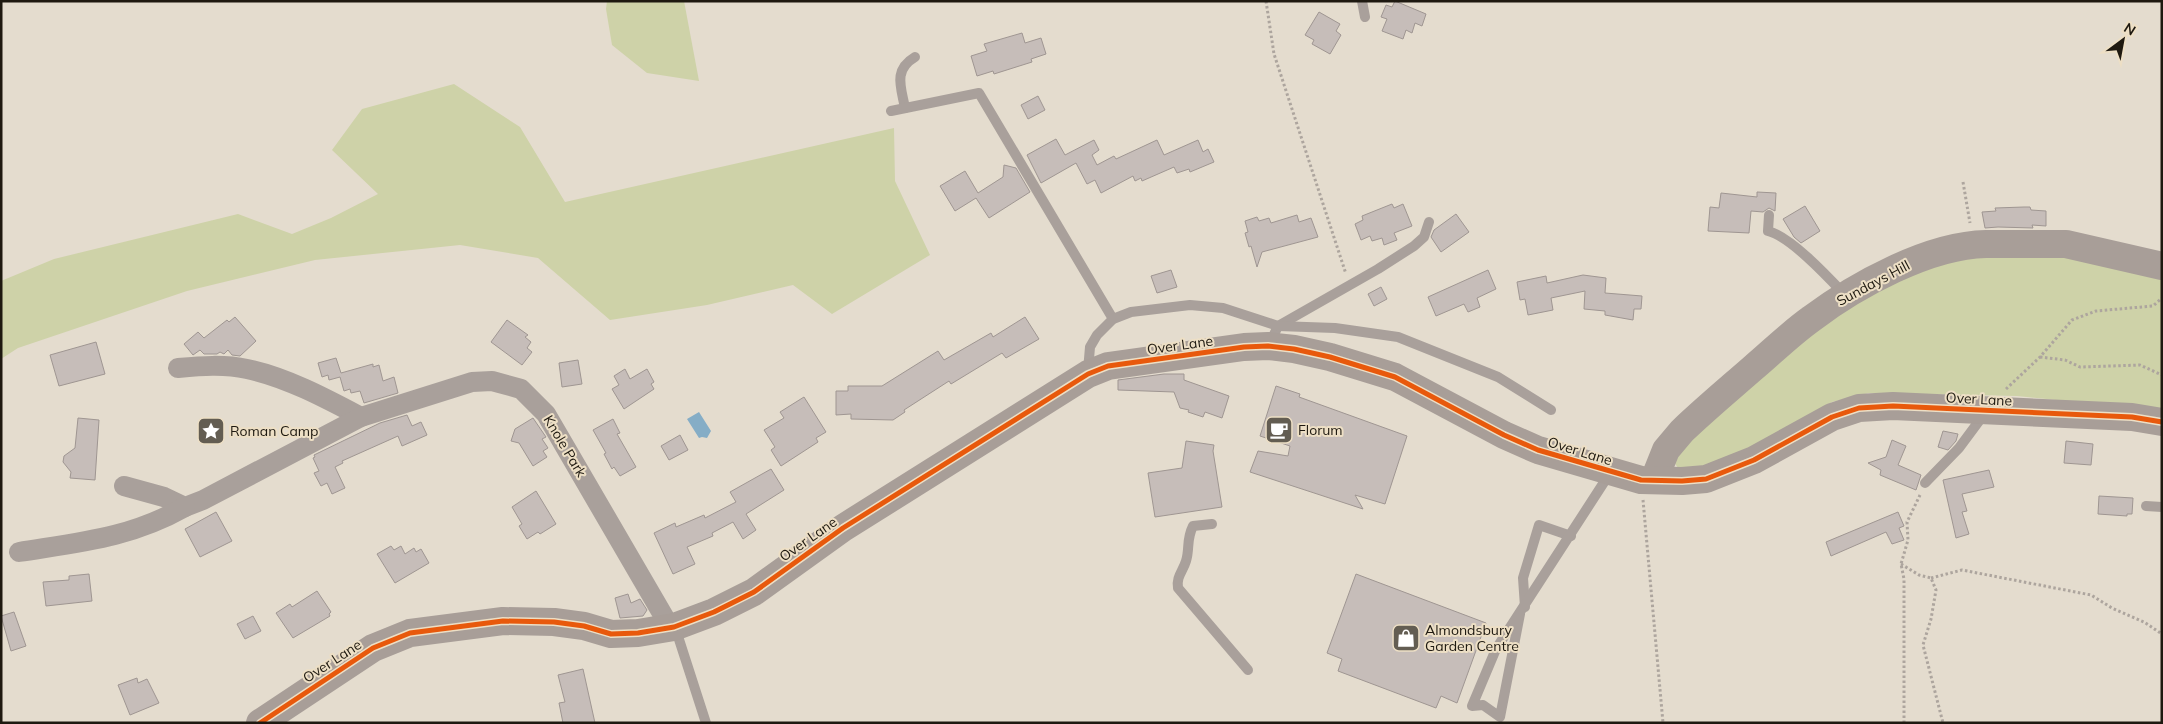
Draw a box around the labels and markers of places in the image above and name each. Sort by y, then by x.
cafe icon: Florum [1264,415,1294,445]
place icon: Roman Camp [196,416,226,446]
place label: Florum [1298,421,1343,439]
place label: Roman Camp [230,422,319,440]
place label: Almondsbury Garden Centre [1425,621,1519,655]
shop icon: Almondsbury Garden Centre [1391,623,1421,653]

